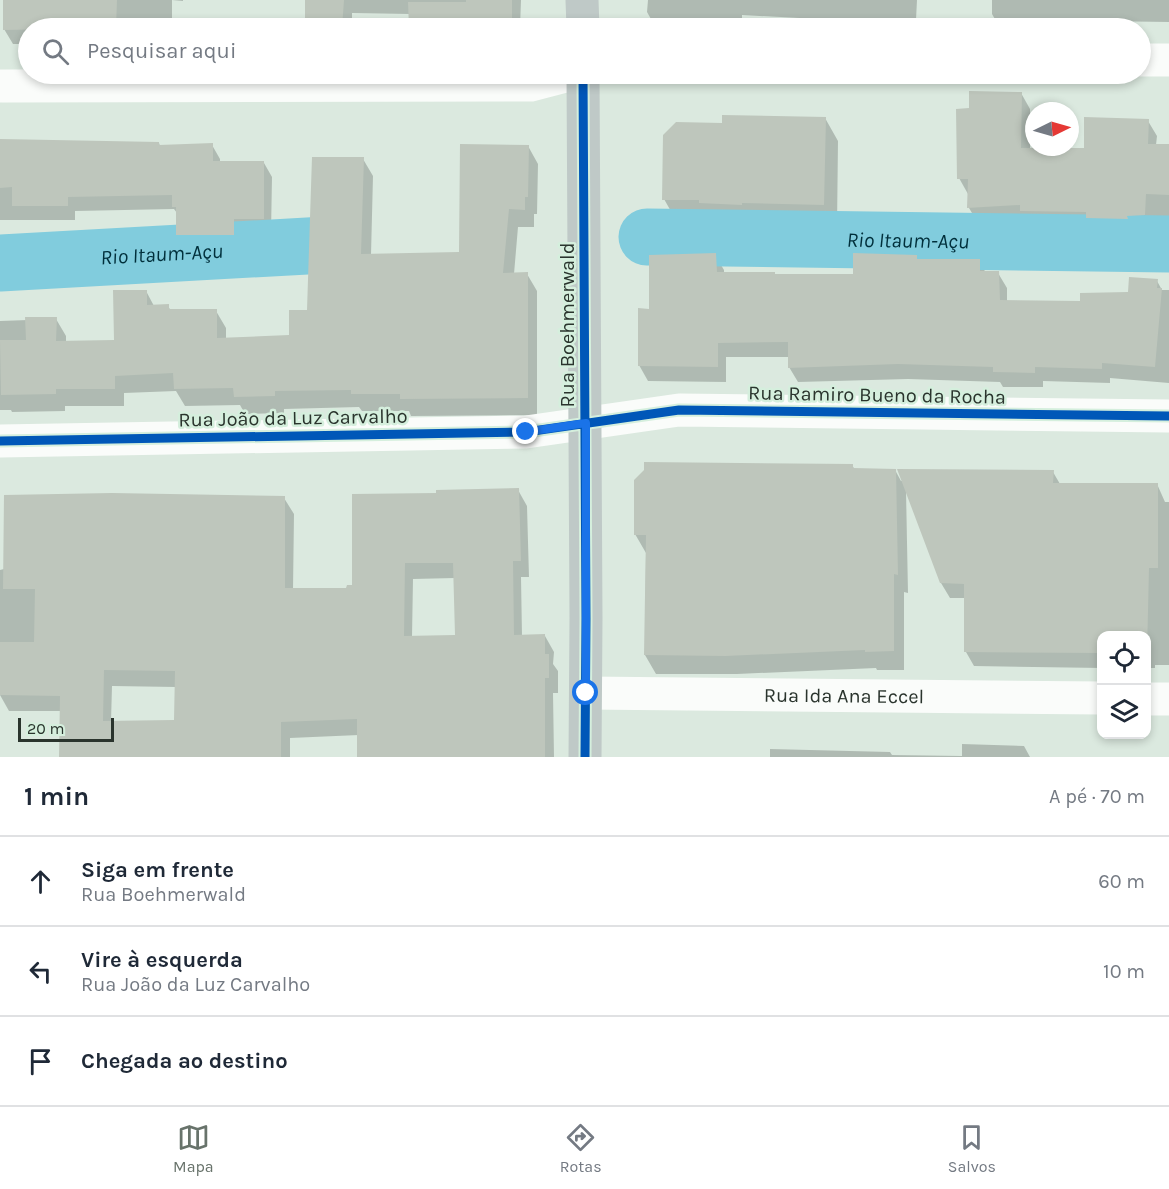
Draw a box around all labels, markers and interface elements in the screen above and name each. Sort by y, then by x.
search box [18,18,1151,84]
icon: search [39,35,72,68]
text: Pesquisar aqui [87,38,236,64]
north arrow [1025,102,1079,156]
water label: Rio Itaum-Açu [846,228,970,253]
water label: Rio Itaum-Açu [100,239,224,269]
street label: Rua Boehmerwald [556,243,579,407]
street label: Rua Ramiro Bueno da Rocha [748,381,1006,409]
street label: Rua João da Luz Carvalho [178,405,408,431]
route end [512,418,538,444]
map controls [1097,631,1151,739]
button: locate [1097,631,1151,685]
route start [572,679,598,705]
street label: Rua Ida Ana Eccel [764,683,924,708]
button: layers [1097,685,1151,739]
scale bar [18,715,114,742]
text: 20 m [27,719,65,738]
text: 1 min [24,781,89,812]
text: A pé · 70 m [1049,785,1145,808]
text: Siga em frente [81,857,234,883]
icon: ahead [24,865,57,898]
text: 60 m [1098,870,1145,893]
text: Rua Boehmerwald [81,883,246,906]
text: Vire à esquerda [81,947,243,973]
icon: left [24,955,57,988]
text: 10 m [1103,960,1145,983]
text: Rua João da Luz Carvalho [81,973,310,996]
icon: arrive [24,1045,57,1078]
text: Chegada ao destino [81,1048,288,1074]
tab: Mapa [173,1121,214,1176]
tab: Rotas [560,1121,602,1176]
tab: Salvos [948,1121,996,1176]

